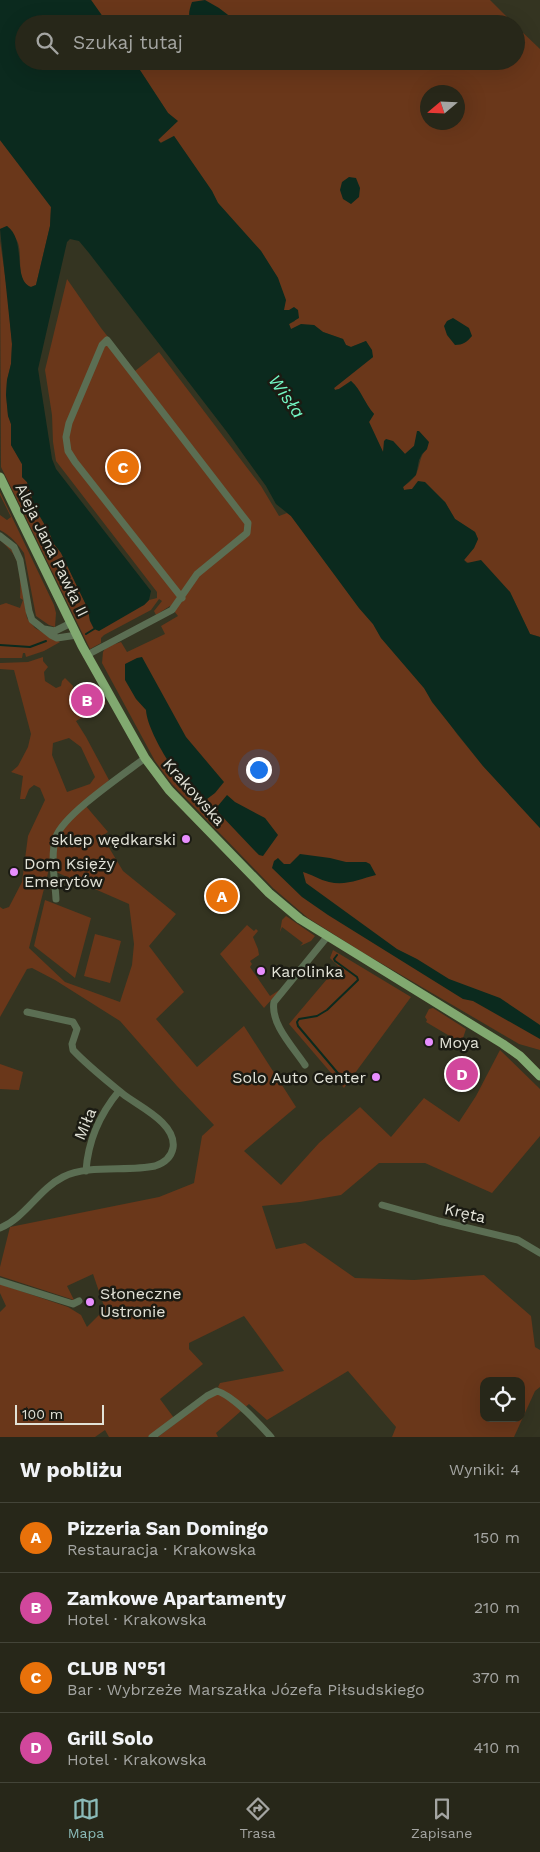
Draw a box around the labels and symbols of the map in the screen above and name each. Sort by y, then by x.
north arrow [420,85,465,130]
water label: Wisła [265,370,309,422]
pin: C [107,448,139,486]
street label: Aleja Jana Pawła II [11,480,93,620]
pin: B [71,681,103,719]
street label: Krakowska [159,755,229,829]
your location [246,757,272,783]
place label: sklep wędkarski [51,830,176,849]
marker: sklep wędkarski [180,833,192,845]
place label: Dom Księży Emerytów [24,854,116,891]
marker: Dom Księży Emerytów [8,866,20,878]
pin: A [206,877,238,915]
place label: Karolinka [271,962,343,981]
marker: Karolinka [255,965,267,977]
place label: Moya [439,1033,479,1052]
marker: Moya [423,1036,435,1048]
pin: D [446,1055,478,1093]
place label: Solo Auto Center [232,1068,366,1087]
marker: Solo Auto Center [370,1071,382,1083]
street label: Miła [70,1105,100,1143]
street label: Kręta [443,1199,487,1227]
place label: Słoneczne Ustronie [100,1284,182,1321]
marker: Słoneczne Ustronie [84,1296,96,1308]
scale bar [15,1402,104,1425]

